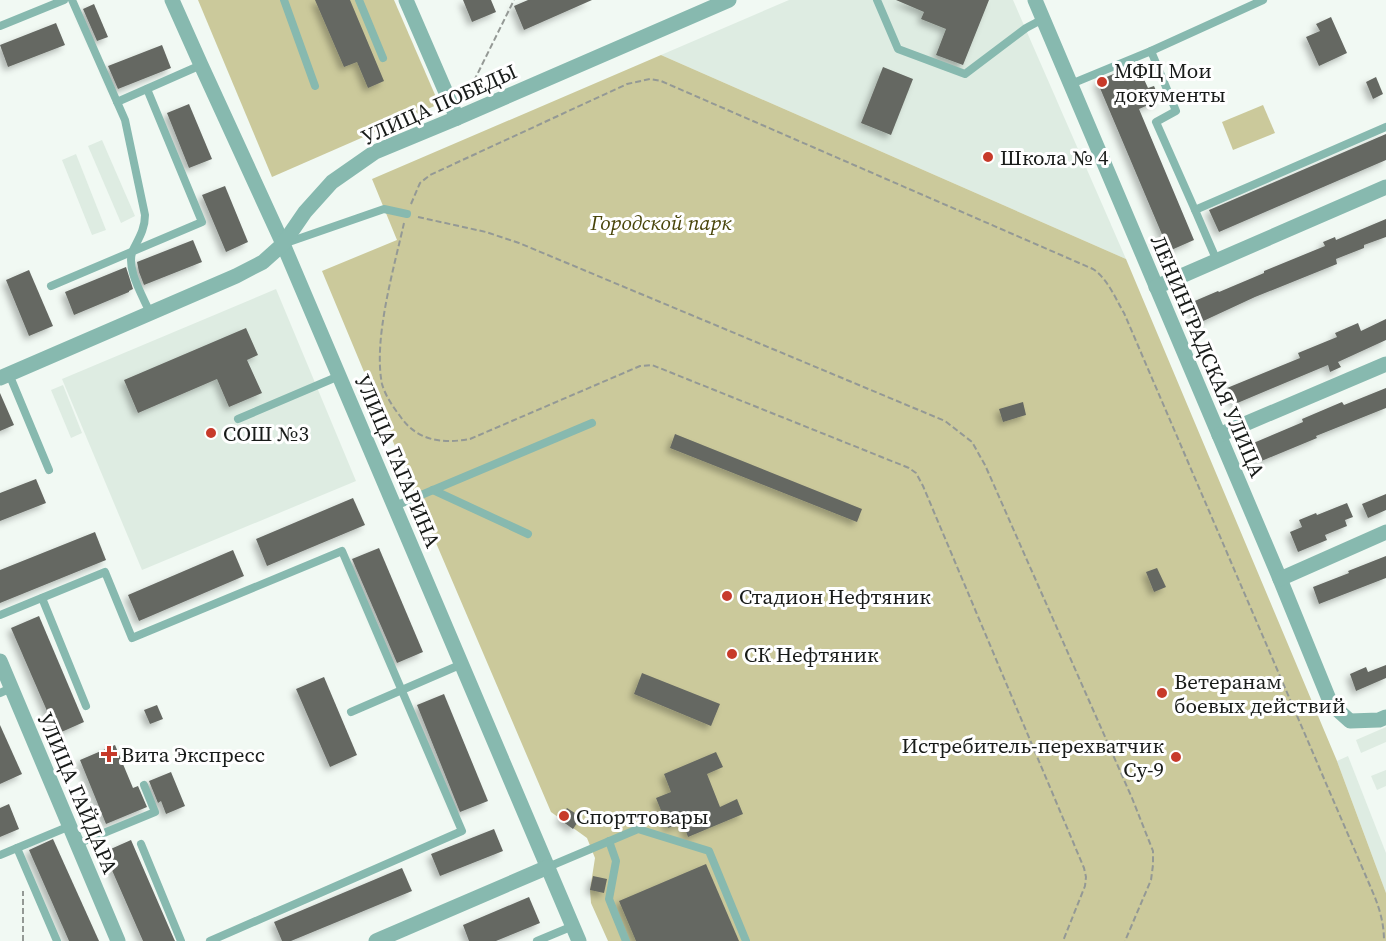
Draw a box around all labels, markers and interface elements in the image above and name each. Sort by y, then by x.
place label: МФЦ Мои документы [1114,56,1226,109]
street label: УЛИЦА ПОБЕДЫ [357,57,521,151]
marker: МФЦ Мои документы [1095,75,1109,89]
place label: Школа № 4 [1000,143,1109,172]
marker: Школа № 4 [981,150,995,164]
park label: Городской парк [589,208,732,237]
street label: ЛЕНИНГРАДСКАЯ УЛИЦА [1144,230,1272,482]
street label: УЛИЦА ГАГАРИНА [348,370,448,552]
place label: СОШ №3 [223,419,309,448]
marker: СОШ №3 [204,426,218,440]
place label: Стадион Нефтяник [739,582,931,611]
marker: Стадион Нефтяник [720,589,734,603]
place label: СК Нефтяник [744,640,879,669]
marker: СК Нефтяник [725,647,739,661]
place label: Ветеранам боевых действий [1174,667,1345,720]
marker: Ветеранам боевых действий [1155,686,1169,700]
street label: УЛИЦА ГАЙДАРА [31,708,125,878]
place label: Истребитель-перехватчик Су-9 [902,731,1164,784]
place label: Вита Экспресс [121,740,265,769]
marker: Вита Экспресс [102,747,116,761]
marker: Истребитель-перехватчик Су-9 [1169,750,1183,764]
place label: Спорттовары [576,802,709,831]
marker: Спорттовары [557,809,571,823]

